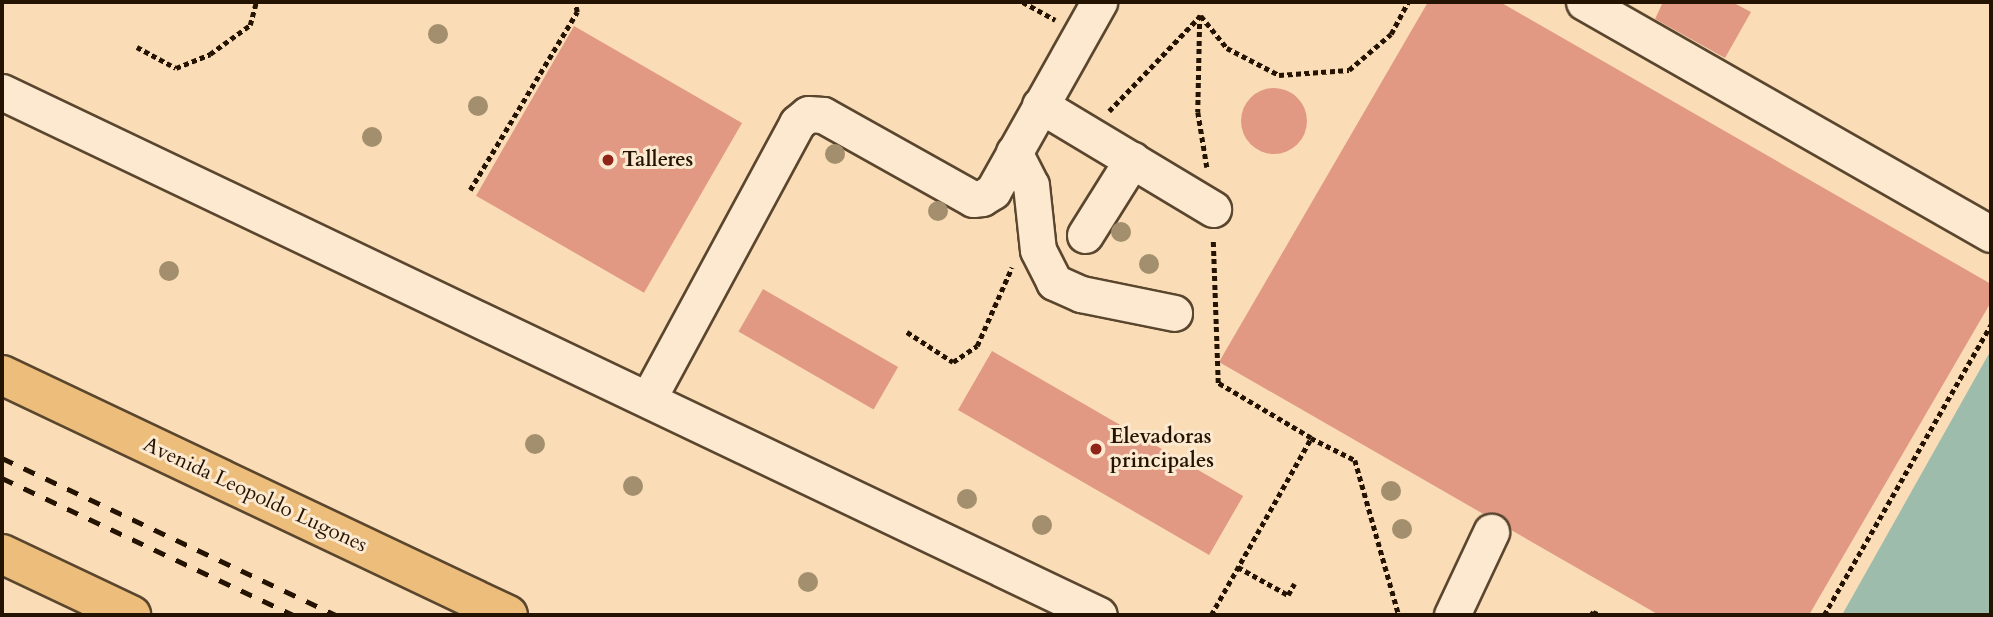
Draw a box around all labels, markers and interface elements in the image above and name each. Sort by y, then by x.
place label: Talleres [622,147,693,173]
marker: Talleres [600,152,616,168]
place label: Elevadoras principales [1110,424,1214,474]
street label: Avenida Leopoldo Lugones [139,432,371,558]
marker: Elevadoras principales [1088,441,1104,457]

